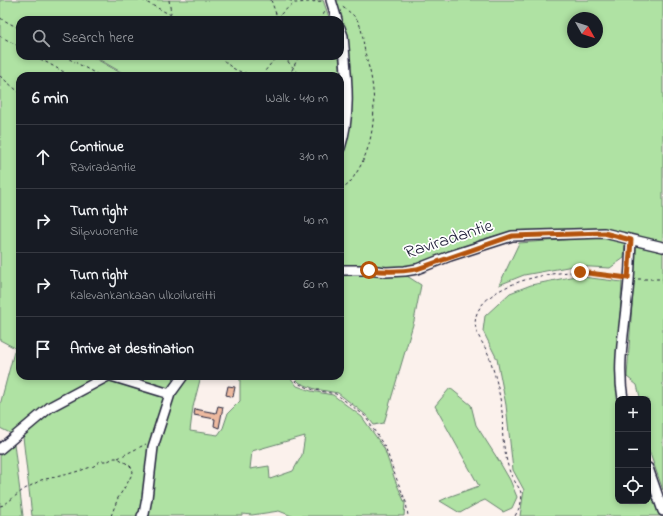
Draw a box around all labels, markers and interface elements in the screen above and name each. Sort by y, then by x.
north arrow [567,12,603,48]
search box [16,16,344,60]
icon: search [30,27,52,49]
text: Search here [62,27,134,49]
text: 6 min [32,86,68,111]
text: Walk · 410 m [265,89,328,108]
text: Continue [70,136,124,158]
icon: ahead [32,146,54,168]
text: 310 m [300,147,328,166]
text: Raviradantie [70,158,136,177]
text: Turn right [70,200,128,222]
icon: right [32,210,54,232]
text: 40 m [304,211,328,230]
street label: Raviradantie [402,213,497,266]
text: Siipvuorentie [70,222,138,241]
route start [360,261,378,279]
route end [571,263,589,281]
text: Turn right [70,264,128,286]
icon: right [32,274,54,296]
text: 60 m [303,275,328,294]
text: Kalevankankaan ulkoilureitti [70,286,216,305]
icon: arrive [32,338,54,360]
text: Arrive at destination [70,338,194,360]
map controls [615,396,651,504]
button: + [615,396,651,432]
button: − [615,432,651,468]
button: locate [615,468,651,504]

